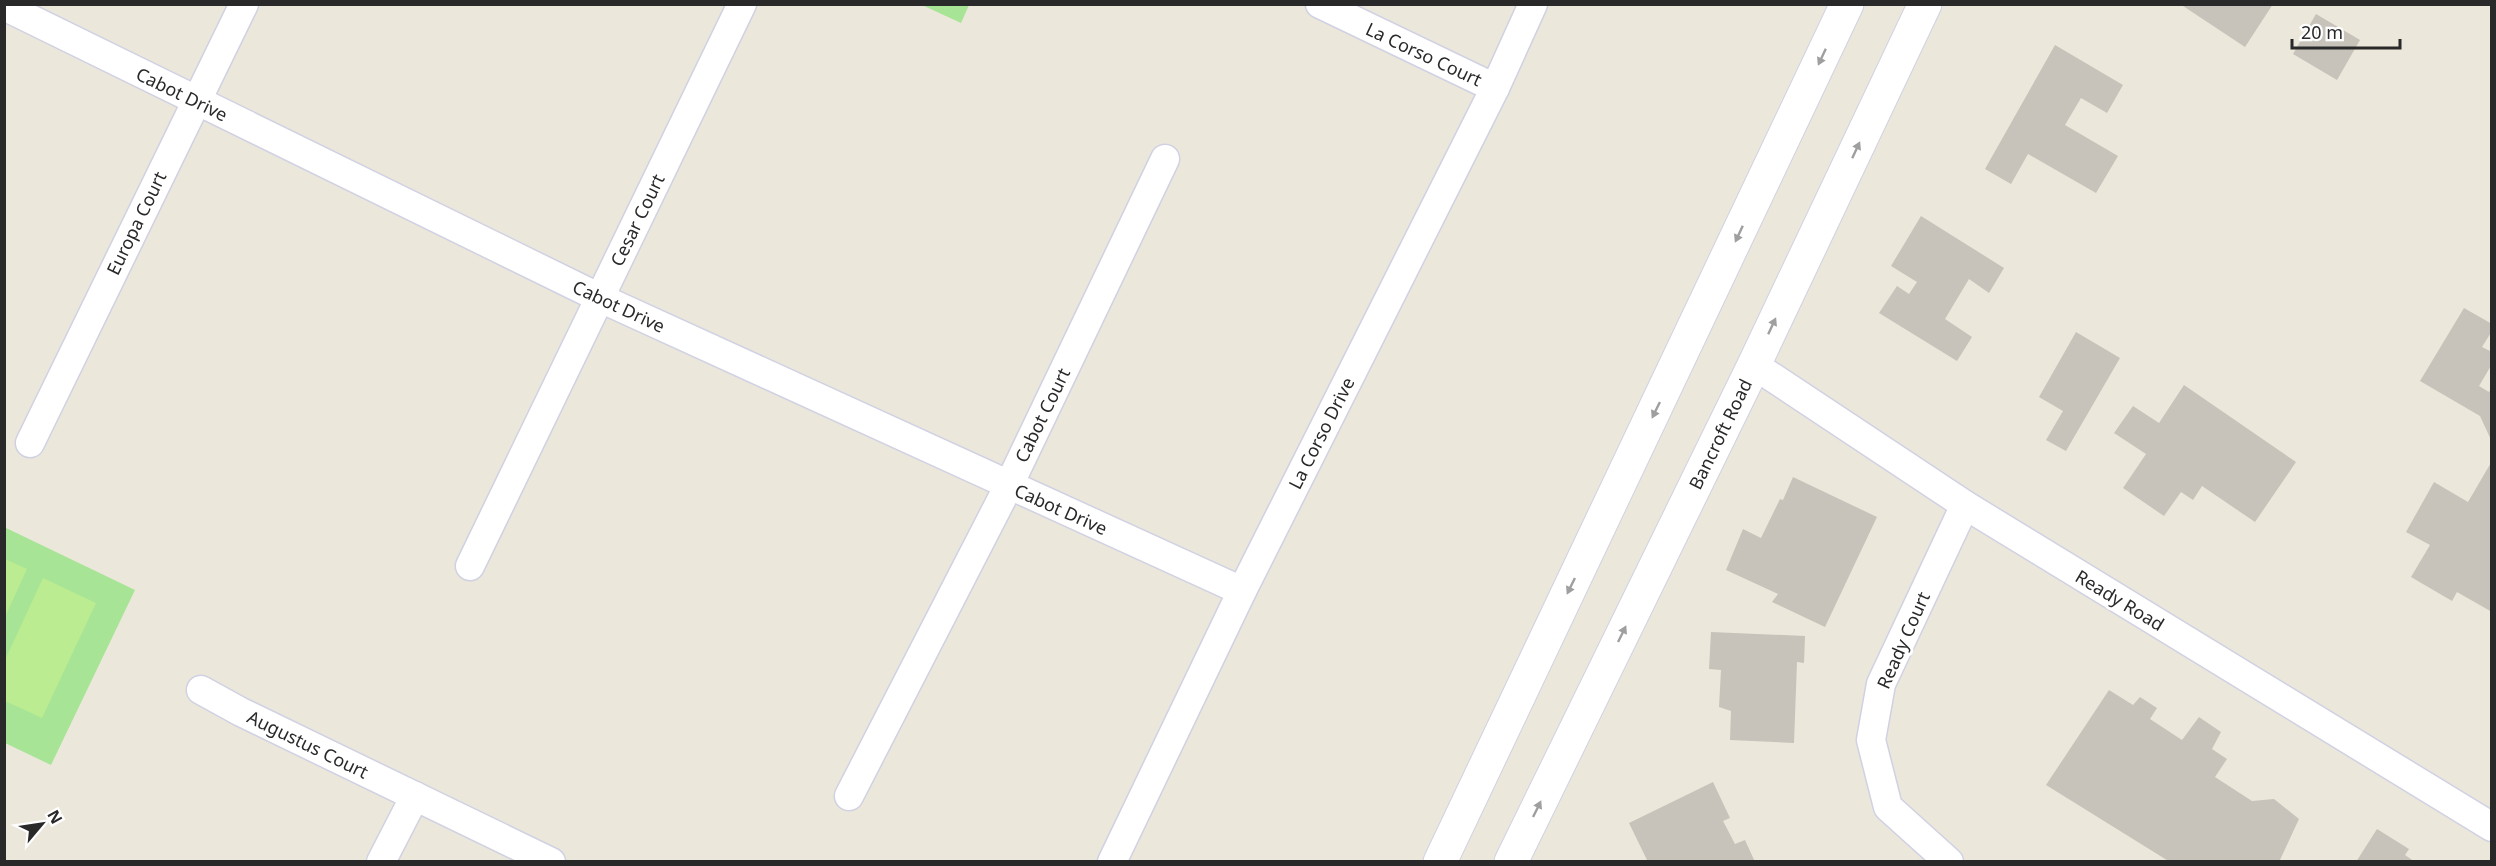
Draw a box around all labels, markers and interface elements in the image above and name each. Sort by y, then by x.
scale bar [2292,12,2400,50]
street label: La Corso Court [1362,17,1486,92]
text: 20 m [2301,20,2343,44]
one-way arrow [1817,49,1826,66]
street label: Cabot Drive [132,61,232,127]
one-way arrow [1851,142,1861,159]
street label: Europa Court [101,167,172,279]
street label: Cesar Court [604,169,670,270]
one-way arrow [1734,225,1743,242]
street label: Cabot Drive [569,274,669,338]
one-way arrow [1768,318,1777,335]
street label: Cabot Court [1009,363,1075,466]
street label: La Corso Drive [1282,373,1360,493]
street label: Bancroft Road [1683,375,1757,493]
one-way arrow [1651,402,1660,419]
street label: Cabot Drive [1011,478,1111,540]
street label: Ready Road [2071,564,2169,636]
one-way arrow [1567,578,1576,595]
street label: Ready Court [1871,587,1935,692]
one-way arrow [1618,625,1627,642]
street label: Augustus Court [244,704,373,784]
north arrow [12,794,72,854]
one-way arrow [1531,800,1541,818]
text: N [42,806,68,828]

